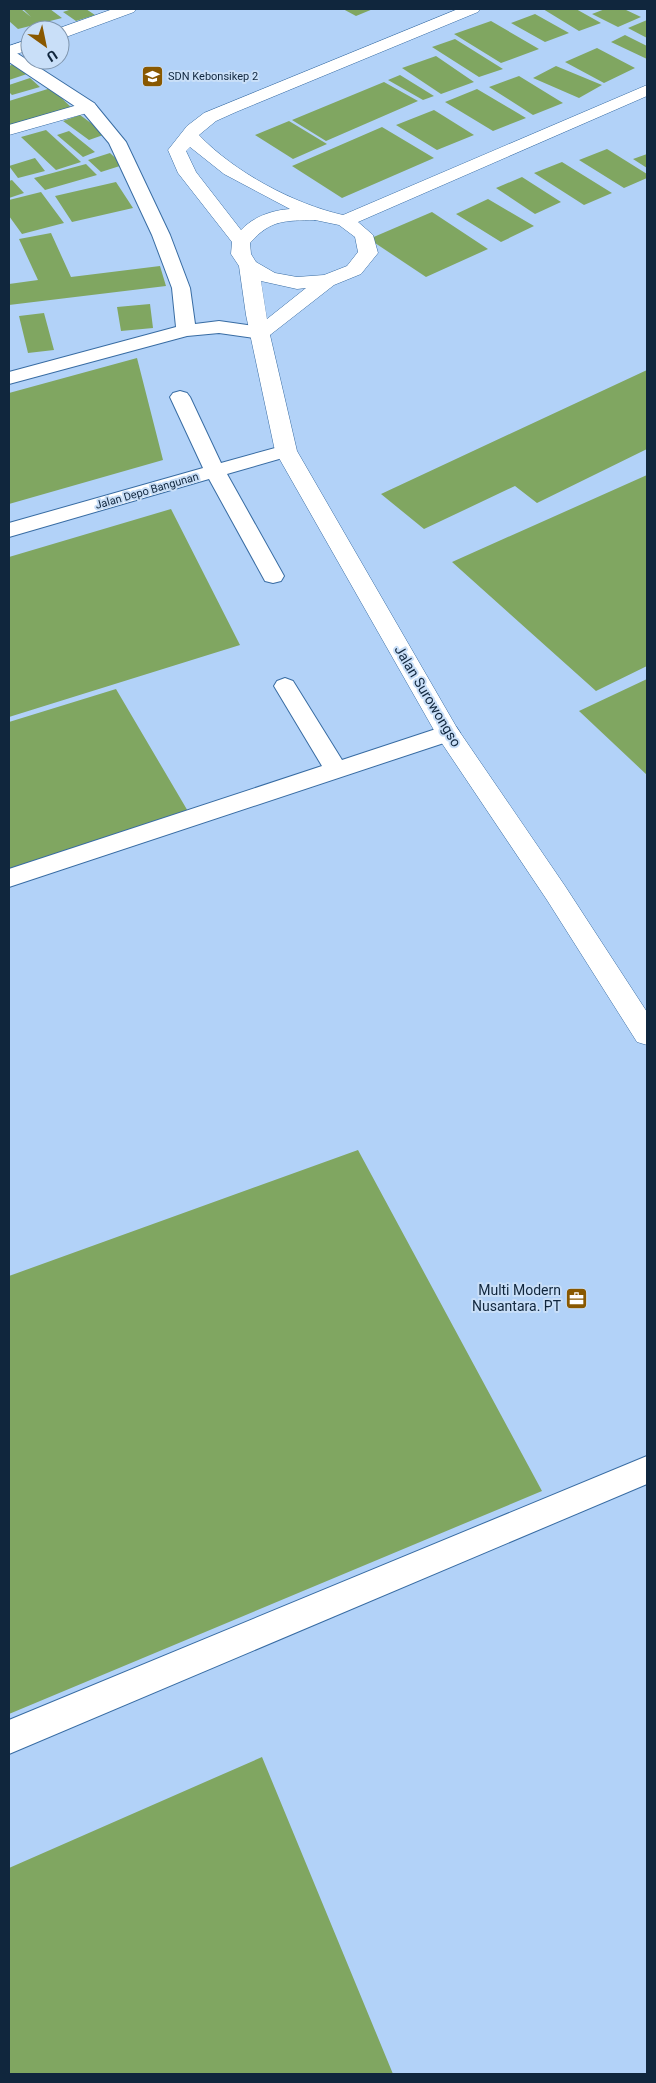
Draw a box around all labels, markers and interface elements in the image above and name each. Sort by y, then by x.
north arrow [20,20,70,70]
text: U [44,47,60,65]
school or university icon: SDN Kebonsikep 2 [140,64,164,88]
place label: SDN Kebonsikep 2 [168,70,258,83]
street label: Jalan Depo Bangunan [94,470,200,512]
street label: Jalan Surowongso [391,642,465,750]
place label: Multi Modern Nusantara. PT [472,1282,562,1314]
office icon: Multi Modern Nusantara. PT [565,1286,589,1310]

